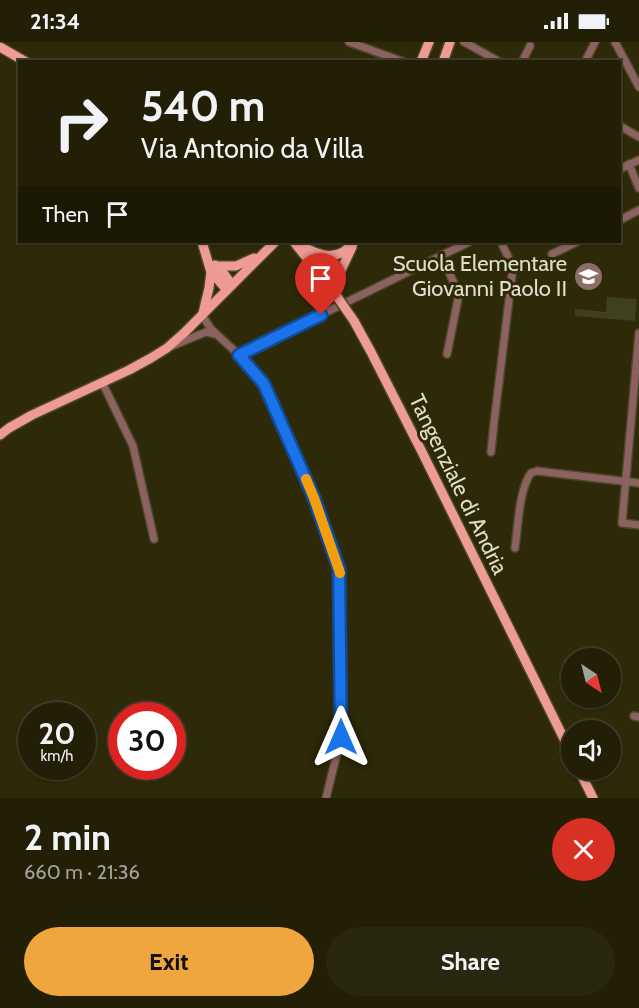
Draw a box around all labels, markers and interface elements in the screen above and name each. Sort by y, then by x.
text: 21:34 [30,8,80,35]
text: 540 m [141,80,265,132]
icon: right [42,84,120,162]
text: Via Antonio da Villa [141,132,364,165]
icon: arrive [101,198,134,231]
text: Then [42,201,89,228]
place label: Scuola Elementare Giovanni Paolo II [393,250,567,302]
pin [295,253,346,315]
school or university icon: Scuola Elementare Giovanni Paolo II [572,260,604,292]
icon: arrive [304,262,337,295]
street label: Tangenziale di Andria [403,390,514,579]
north arrow [561,648,621,708]
map controls [561,648,621,780]
speed limit sign: 30 [108,702,186,780]
position arrow [309,705,373,769]
text: 20 [38,715,76,752]
button: sound [561,720,621,780]
text: km/h [41,747,73,765]
text: 2 min [24,815,111,859]
button: close [552,818,615,881]
text: 660 m · 21:36 [24,860,140,884]
button: Exit [24,927,314,996]
button: Share [326,927,615,996]

